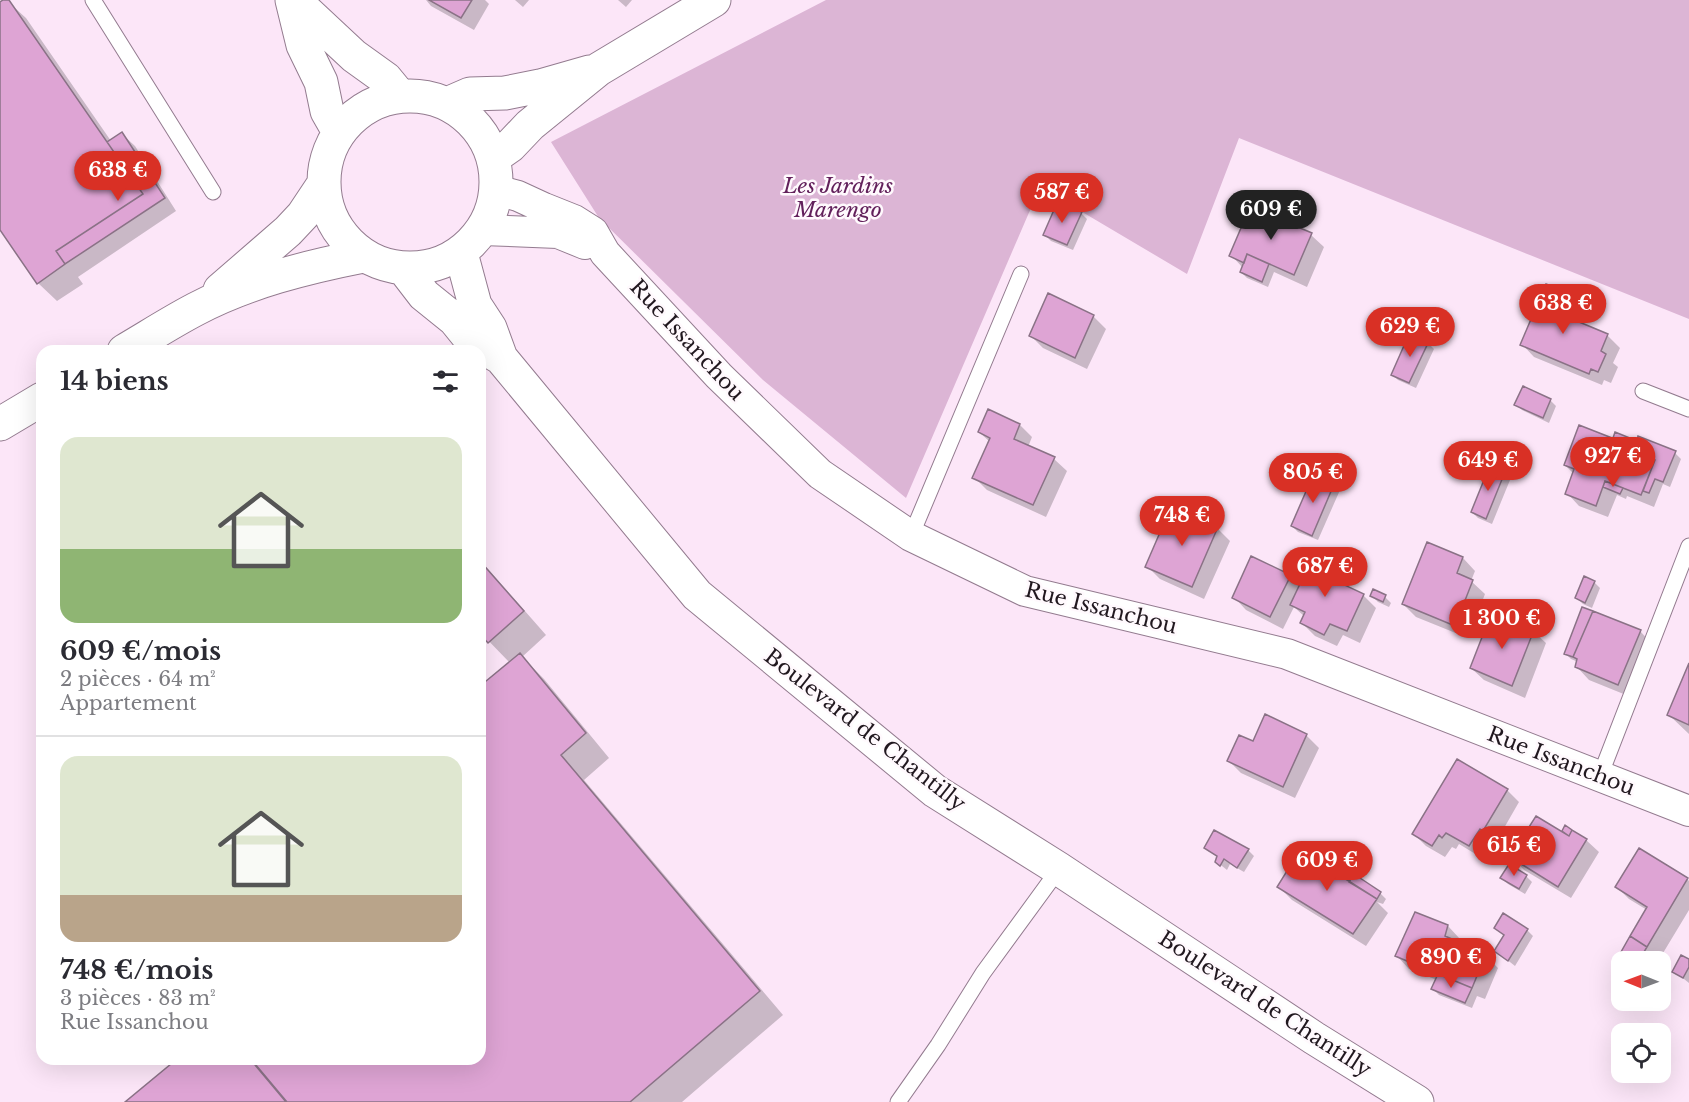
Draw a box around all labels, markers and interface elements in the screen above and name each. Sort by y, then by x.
pin: 638 € [76,151,160,202]
text: 638 € [88,158,148,182]
park label: Les Jardins Marengo [782,173,893,223]
pin: 587 € [1020,173,1104,224]
text: 587 € [1034,180,1090,204]
pin: 609 € [1229,190,1313,241]
text: 609 € [1240,197,1302,221]
street label: Rue Issanchou [624,274,750,406]
pin: 638 € [1521,284,1605,335]
text: 638 € [1533,291,1593,315]
pin: 629 € [1368,307,1452,358]
text: 629 € [1380,314,1440,338]
text: 14 biens [60,365,169,397]
icon: filters [429,365,462,398]
pin: 927 € [1571,437,1655,488]
pin: 649 € [1446,441,1530,492]
text: 927 € [1584,444,1642,468]
text: 649 € [1458,448,1518,472]
pin: 805 € [1271,453,1355,504]
text: 805 € [1283,460,1343,484]
icon: home [207,476,315,584]
pin: 748 € [1140,496,1224,547]
text: 748 € [1154,503,1210,527]
pin: 687 € [1283,547,1367,598]
text: 687 € [1296,554,1354,578]
street label: Rue Issanchou [1022,577,1180,639]
pin: 1 300 € [1447,599,1557,650]
text: 1 300 € [1463,606,1541,630]
text: 609 €/mois [60,635,221,667]
street label: Boulevard de Chantilly [759,643,971,817]
text: 2 pièces · 64 m² [60,667,216,691]
text: Appartement [60,691,197,715]
street label: Rue Issanchou [1484,721,1638,801]
icon: home [207,795,315,903]
pin: 615 € [1472,826,1556,877]
text: 615 € [1487,833,1541,857]
pin: 609 € [1285,841,1369,892]
text: 609 € [1296,848,1358,872]
street label: Boulevard de Chantilly [1154,925,1377,1083]
pin: 890 € [1409,938,1493,989]
text: 890 € [1420,945,1482,969]
north arrow [1611,951,1671,1011]
map controls [1611,951,1671,1083]
text: 748 €/mois [60,954,213,986]
text: 3 pièces · 83 m² [60,986,216,1010]
text: Rue Issanchou [60,1010,209,1034]
button: locate [1611,1023,1671,1083]

